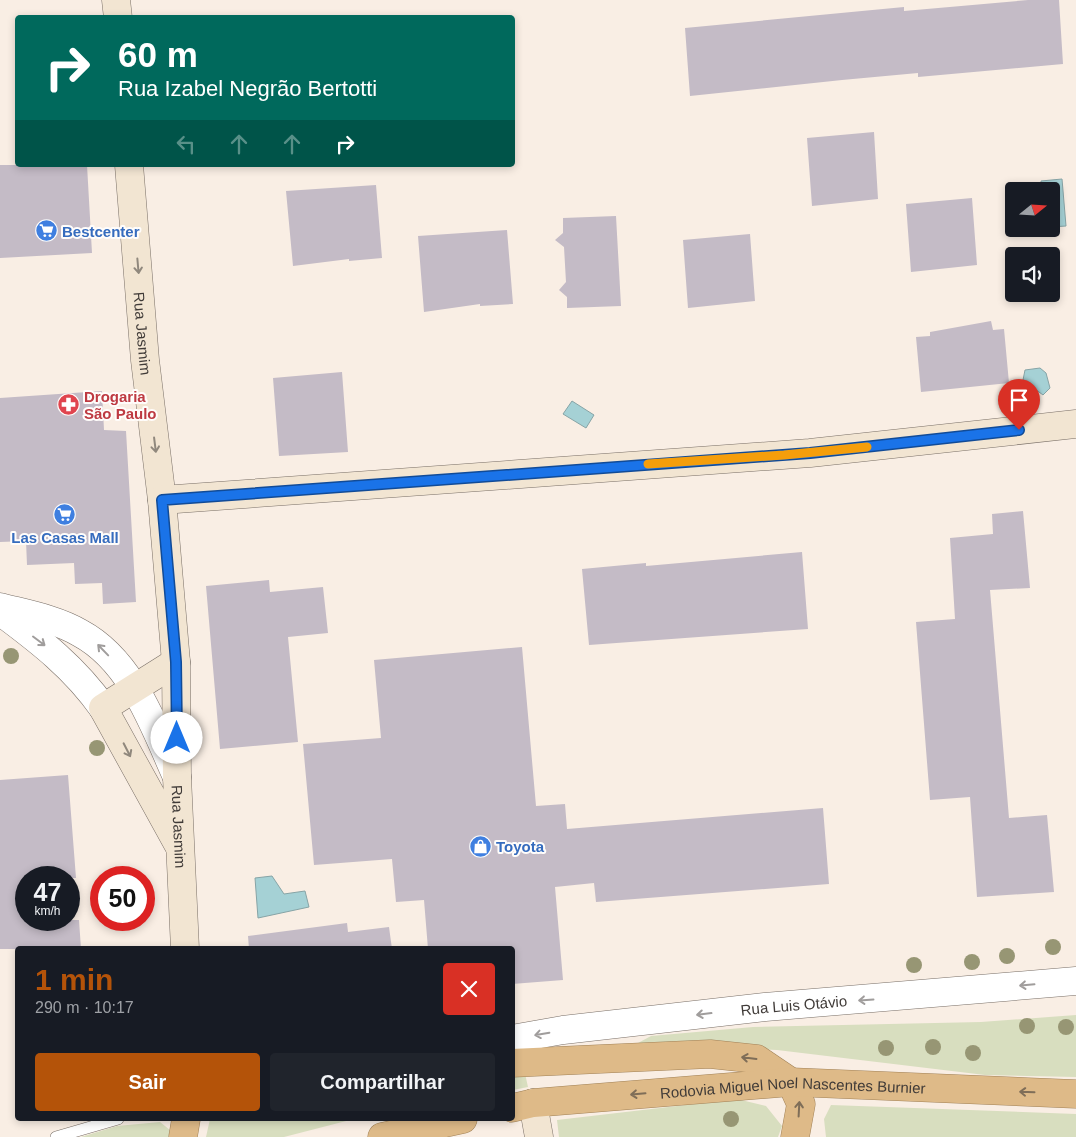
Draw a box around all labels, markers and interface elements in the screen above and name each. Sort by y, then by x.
icon: right [35,35,100,100]
text: 60 m [118,35,198,74]
text: Rua Izabel Negrão Bertotti [118,76,377,101]
icon: left [172,130,200,158]
icon: ahead [225,130,253,158]
icon: ahead [278,130,306,158]
icon: right [331,130,359,158]
north arrow [1005,182,1060,238]
map controls [1005,182,1060,302]
supermarket icon: Bestcenter [34,219,58,243]
place label: Bestcenter [62,223,140,240]
button: sound [1005,247,1060,302]
one-way arrow [133,258,142,274]
street label: Rua Jasmim [131,291,155,376]
pin [998,379,1040,430]
icon: arrive [1005,386,1033,414]
place label: Drogaria São Paulo [84,388,157,422]
pharmacy icon: Drogaria São Paulo [56,393,80,417]
one-way arrow [150,437,160,453]
supermarket icon: Las Casas Mall [53,502,77,526]
place label: Las Casas Mall [11,529,119,546]
one-way arrow [32,635,45,646]
one-way arrow [97,643,109,656]
position arrow [150,711,202,763]
one-way arrow [122,743,132,758]
street label: Rua Jasmim [169,785,190,869]
shop icon: Toyota [468,834,492,858]
place label: Toyota [496,838,545,855]
speed limit sign: 50 [90,866,155,931]
text: 47 [34,878,61,906]
text: km/h [34,904,61,918]
text: 1 min [35,963,113,996]
button: close [443,963,495,1015]
one-way arrow [1020,981,1036,990]
street label: Rua Luis Otávio [740,992,848,1018]
one-way arrow [858,995,874,1004]
text: 290 m · 10:17 [35,999,134,1016]
one-way arrow [696,1009,712,1019]
one-way arrow [535,1029,551,1039]
button: Sair [35,1053,260,1111]
button: Compartilhar [270,1053,495,1111]
one-way arrow [742,1053,758,1063]
street label: Rodovia Miguel Noel Nascentes Burnier [659,1073,926,1101]
one-way arrow [1020,1087,1036,1096]
one-way arrow [630,1090,646,1099]
one-way arrow [795,1101,804,1117]

